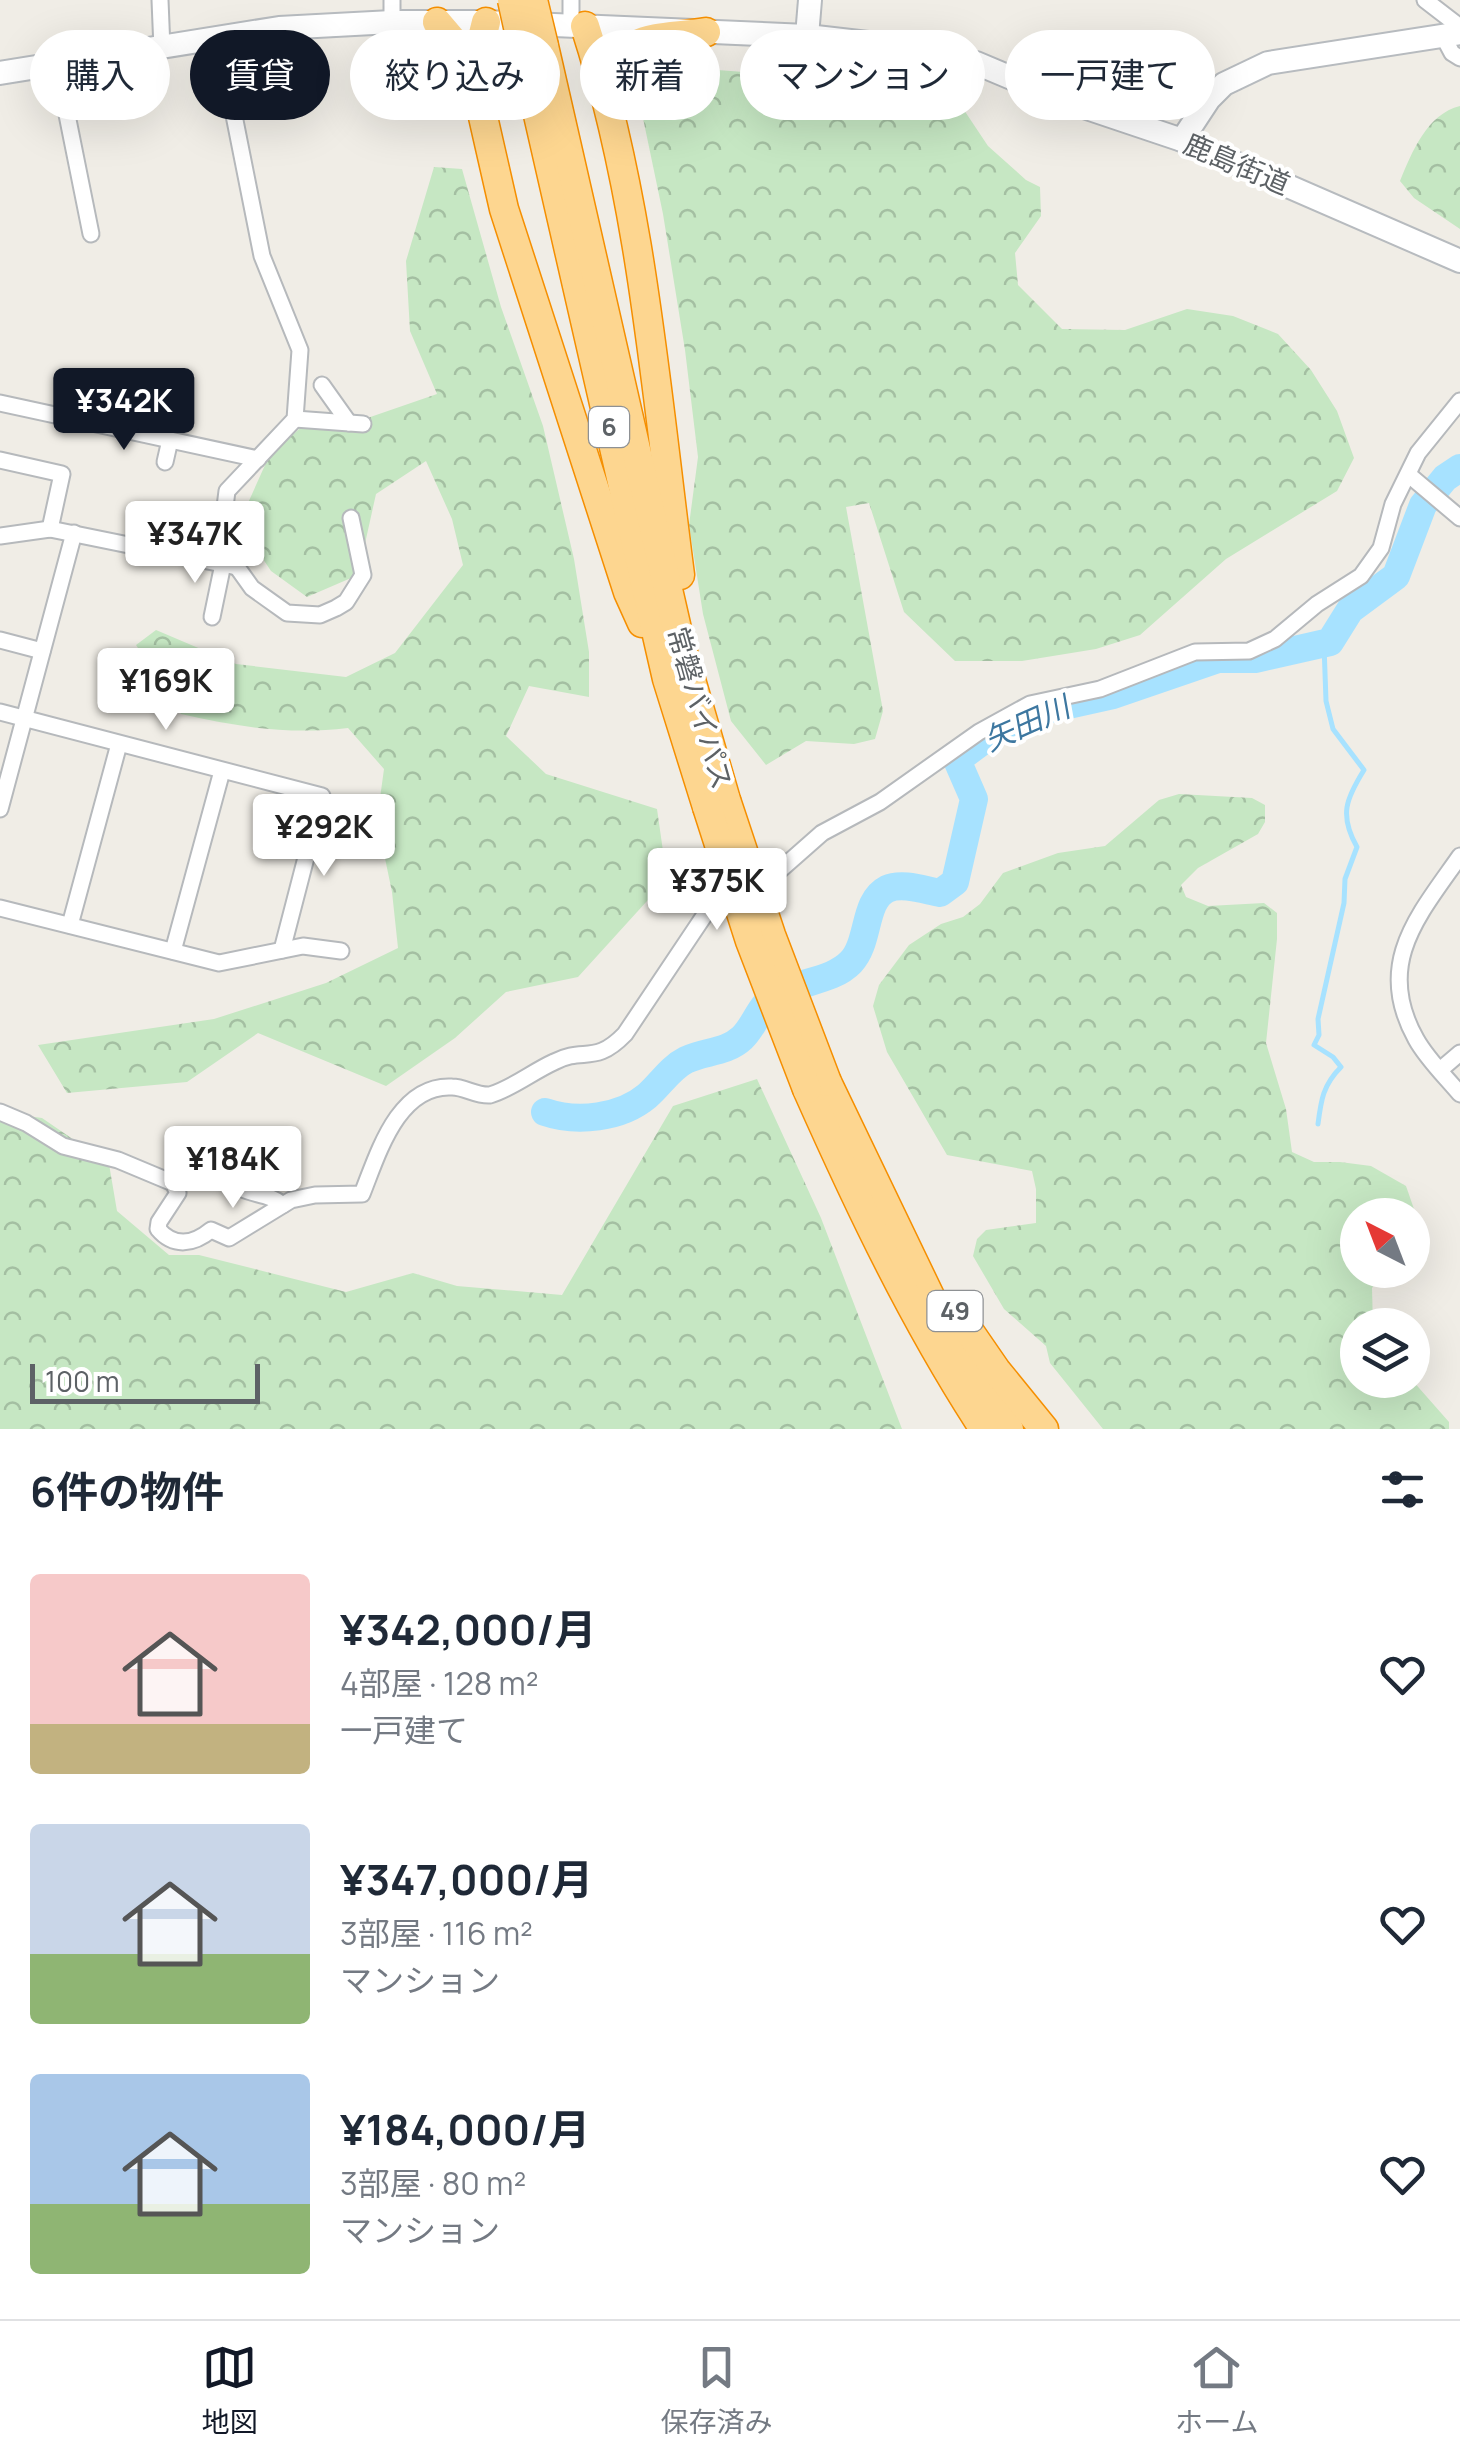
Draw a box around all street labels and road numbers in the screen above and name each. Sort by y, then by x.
street label: 鹿島街道 [1178,124,1296,202]
road number: 6 [589,407,629,447]
street label: 常磐バイパス [660,622,742,793]
road number: 49 [928,1291,982,1331]

